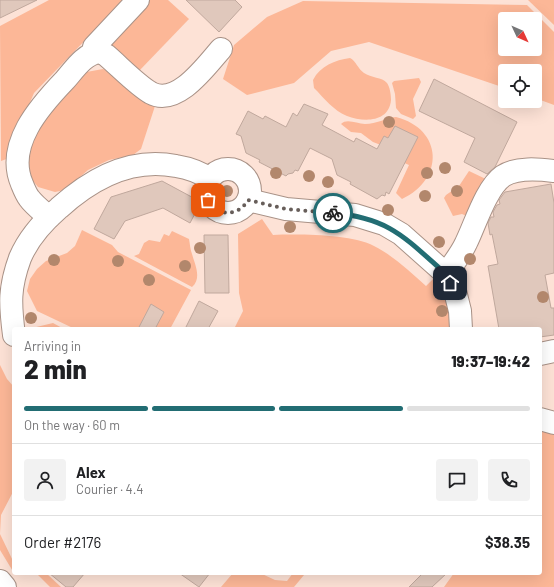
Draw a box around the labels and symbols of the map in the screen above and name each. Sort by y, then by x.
north arrow [498,12,542,56]
pin [191,183,225,217]
courier [313,193,353,233]
pin [433,266,467,300]

